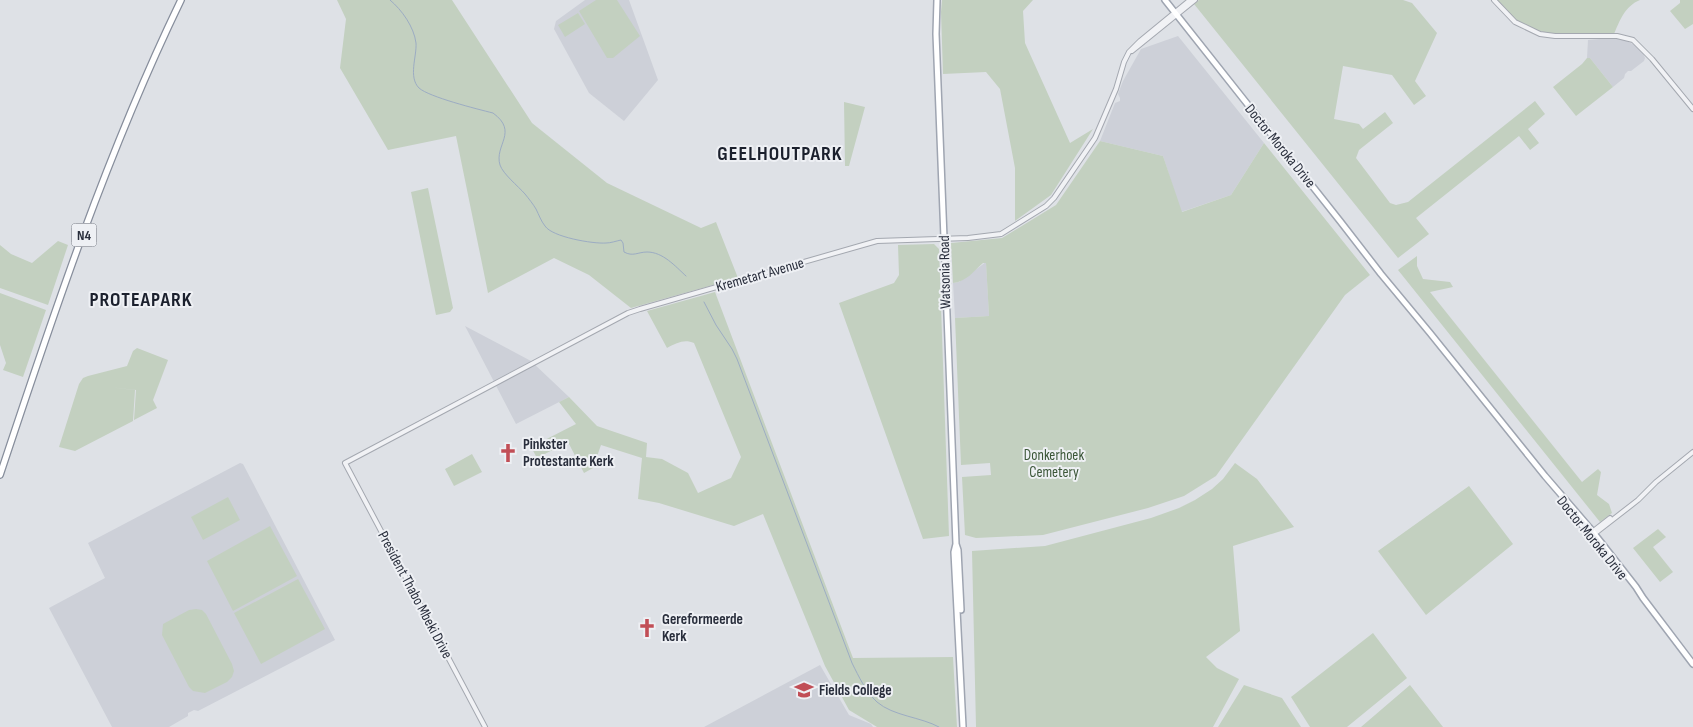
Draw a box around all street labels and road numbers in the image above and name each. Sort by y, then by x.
street label: Doctor Moroka Drive [1240,100,1320,192]
road number: N4 [72,224,96,246]
street label: Watsonia Road [935,235,955,309]
street label: Kremetart Avenue [714,253,806,297]
street label: Doctor Moroka Drive [1552,492,1632,584]
street label: President Thabo Mbeki Drive [373,528,457,662]

